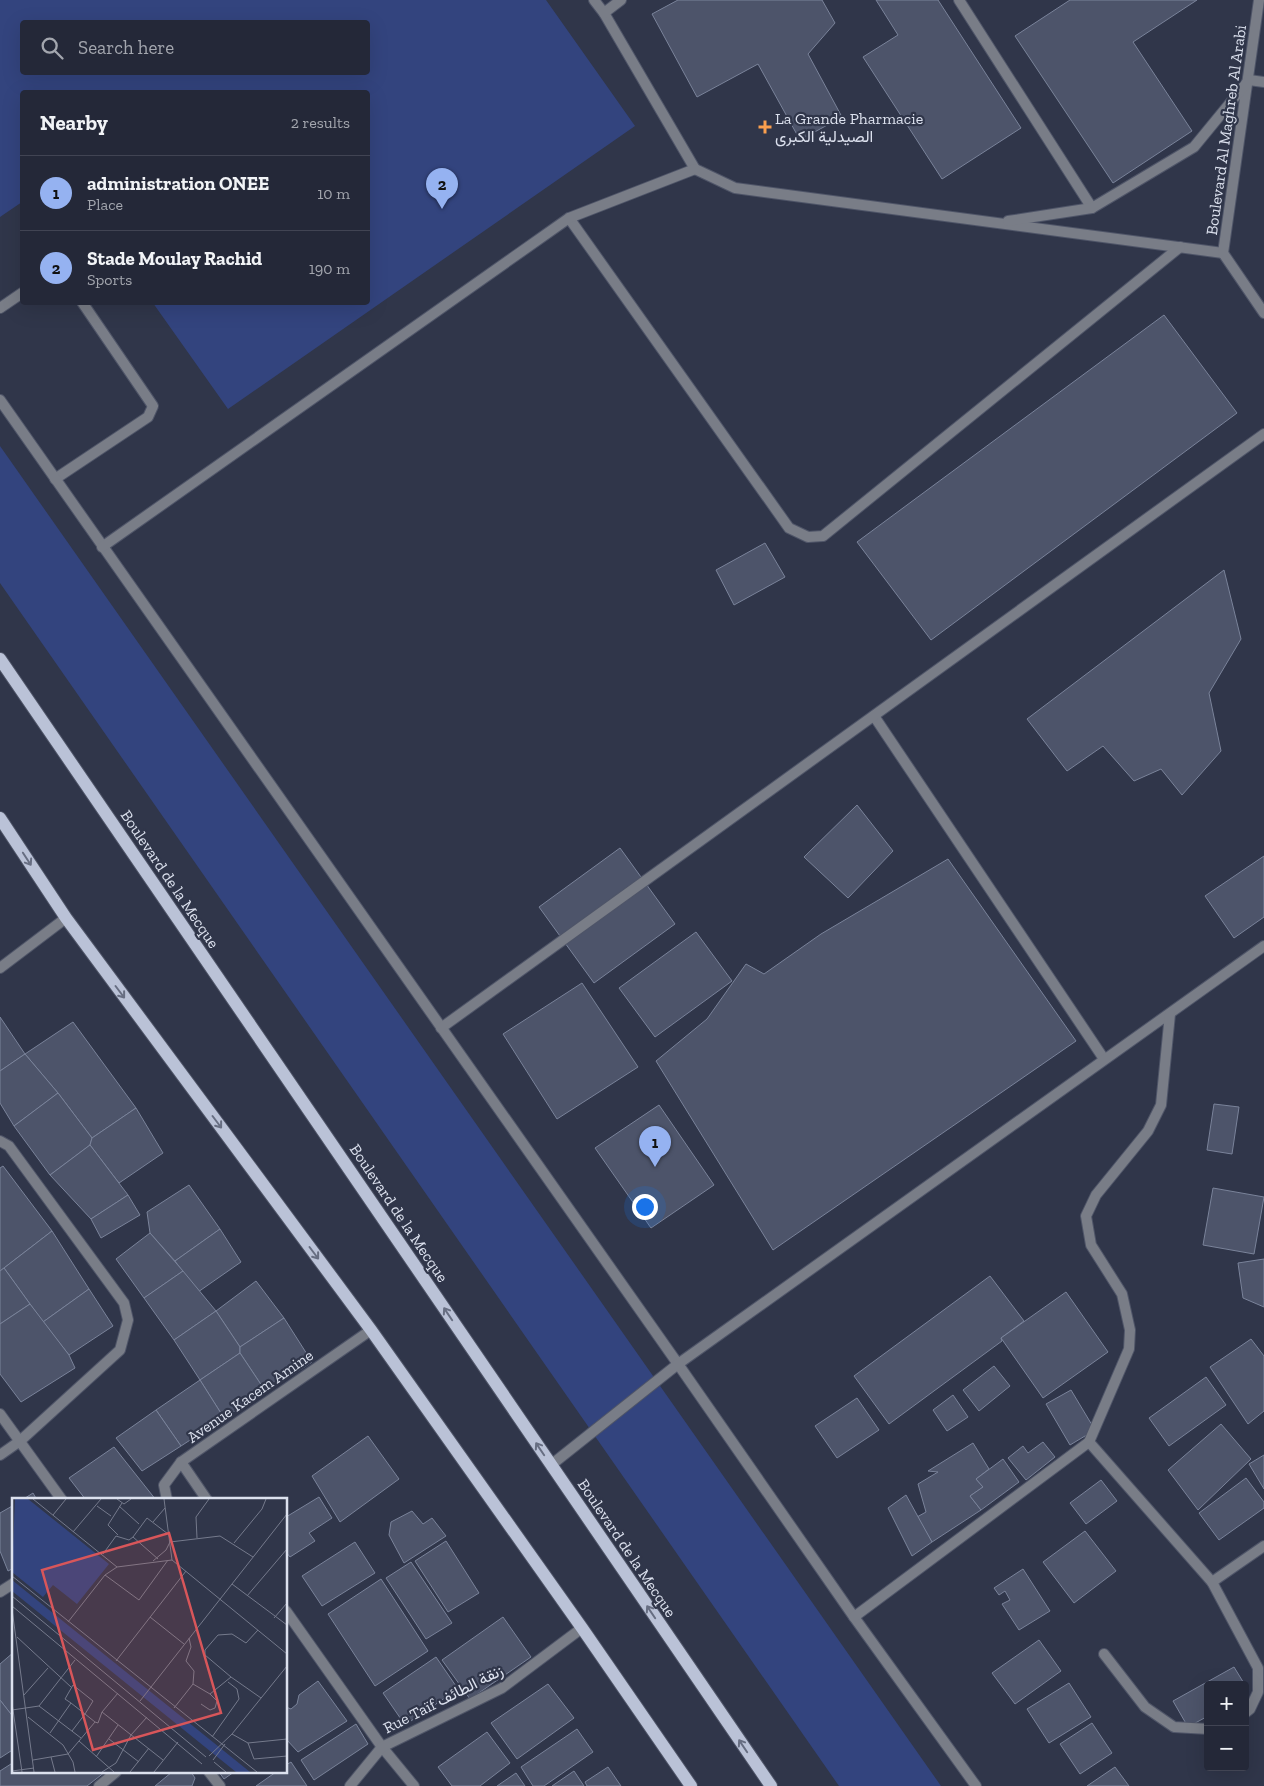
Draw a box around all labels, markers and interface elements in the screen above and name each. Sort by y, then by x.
search box [20,20,370,75]
street label: Boulevard Al Maghreb Al Arabi [1202,23,1250,236]
icon: search [38,34,66,62]
text: Search here [78,36,174,59]
place label: La Grande Pharmacie الصيدلية الكبرى [775,109,923,147]
text: Nearby [40,110,108,135]
text: 2 results [291,113,350,132]
marker: La Grande Pharmacie الصيدلية الكبرى [759,121,771,133]
pin: 2 [426,168,458,209]
text: administration ONEE [87,172,269,195]
text: 1 [53,184,59,203]
text: 10 m [317,184,350,203]
text: Place [87,195,123,214]
text: Stade Moulay Rachid [87,247,262,270]
text: 2 [52,259,60,278]
text: 190 m [309,259,350,278]
text: Sports [87,270,132,289]
street label: Boulevard de la Mecque [117,806,223,952]
one-way arrow [22,852,32,866]
one-way arrow [115,985,126,998]
one-way arrow [212,1115,222,1129]
pin: 1 [639,1126,671,1167]
street label: Boulevard de la Mecque [346,1140,452,1286]
your location [632,1194,658,1220]
one-way arrow [309,1246,319,1260]
one-way arrow [443,1308,453,1322]
street label: Avenue Kacem Amine [183,1345,317,1447]
one-way arrow [535,1442,545,1456]
street label: Boulevard de la Mecque [574,1475,680,1621]
inset map [12,1498,288,1774]
one-way arrow [646,1605,656,1619]
street label: Rue Taïf زنقة الطائف [380,1661,507,1738]
map controls [1204,1681,1249,1771]
button: + [1204,1681,1249,1726]
button: − [1204,1726,1249,1771]
one-way arrow [738,1739,748,1753]

